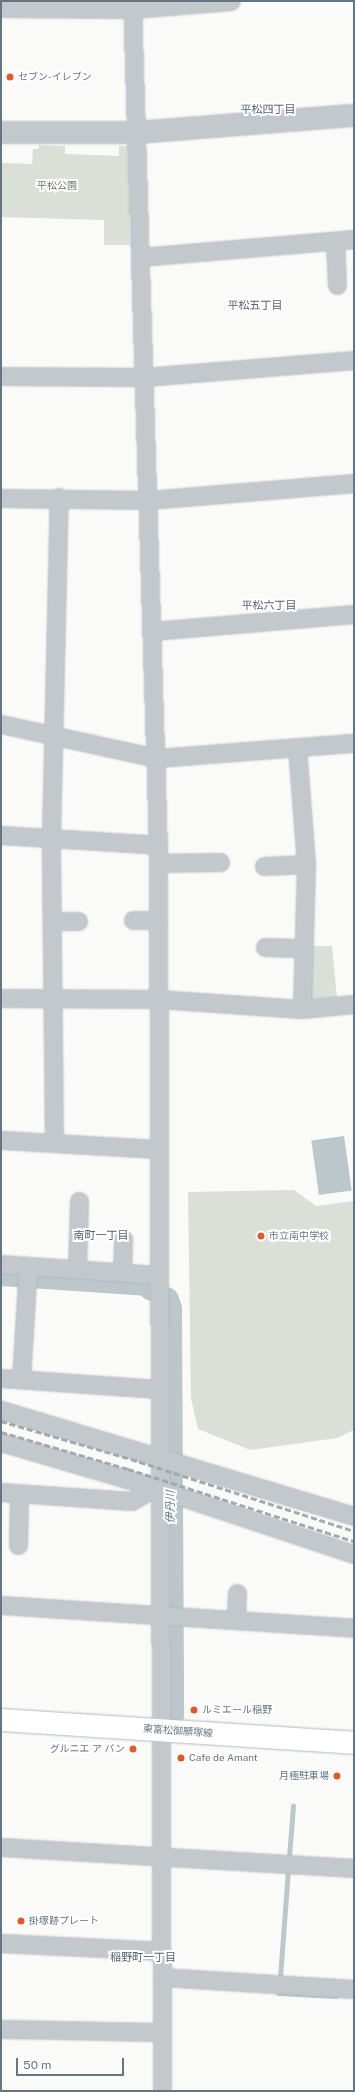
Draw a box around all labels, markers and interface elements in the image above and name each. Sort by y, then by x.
place label: セブン-イレブン [18,71,92,83]
marker: セブン-イレブン [5,72,15,82]
district label: 平松四丁目 [241,102,295,116]
park label: 平松公園 [37,180,77,192]
district label: 平松五丁目 [228,298,282,312]
district label: 平松六丁目 [242,598,296,612]
district label: 南町一丁目 [74,1228,128,1242]
place label: 市立南中学校 [269,1230,329,1242]
marker: 市立南中学校 [256,1231,266,1241]
water label: 伊丹川 [163,1491,177,1523]
place label: ルミエール稲野 [202,1704,272,1716]
marker: ルミエール稲野 [189,1705,199,1715]
street label: 東富松御願塚線 [143,1723,213,1739]
place label: グルニエ ア パン [50,1743,125,1755]
marker: グルニエ ア パン [128,1744,138,1754]
place label: Cafe de Amant [189,1752,258,1764]
marker: Cafe de Amant [176,1753,186,1763]
place label: 月極駐車場 [279,1770,329,1782]
marker: 月極駐車場 [332,1771,342,1781]
place label: 掛塚跡プレート [29,1915,99,1927]
marker: 掛塚跡プレート [16,1916,26,1926]
district label: 稲野町一丁目 [110,1950,176,1964]
scale bar [18,2050,126,2076]
text: 50 m [23,2058,51,2072]

